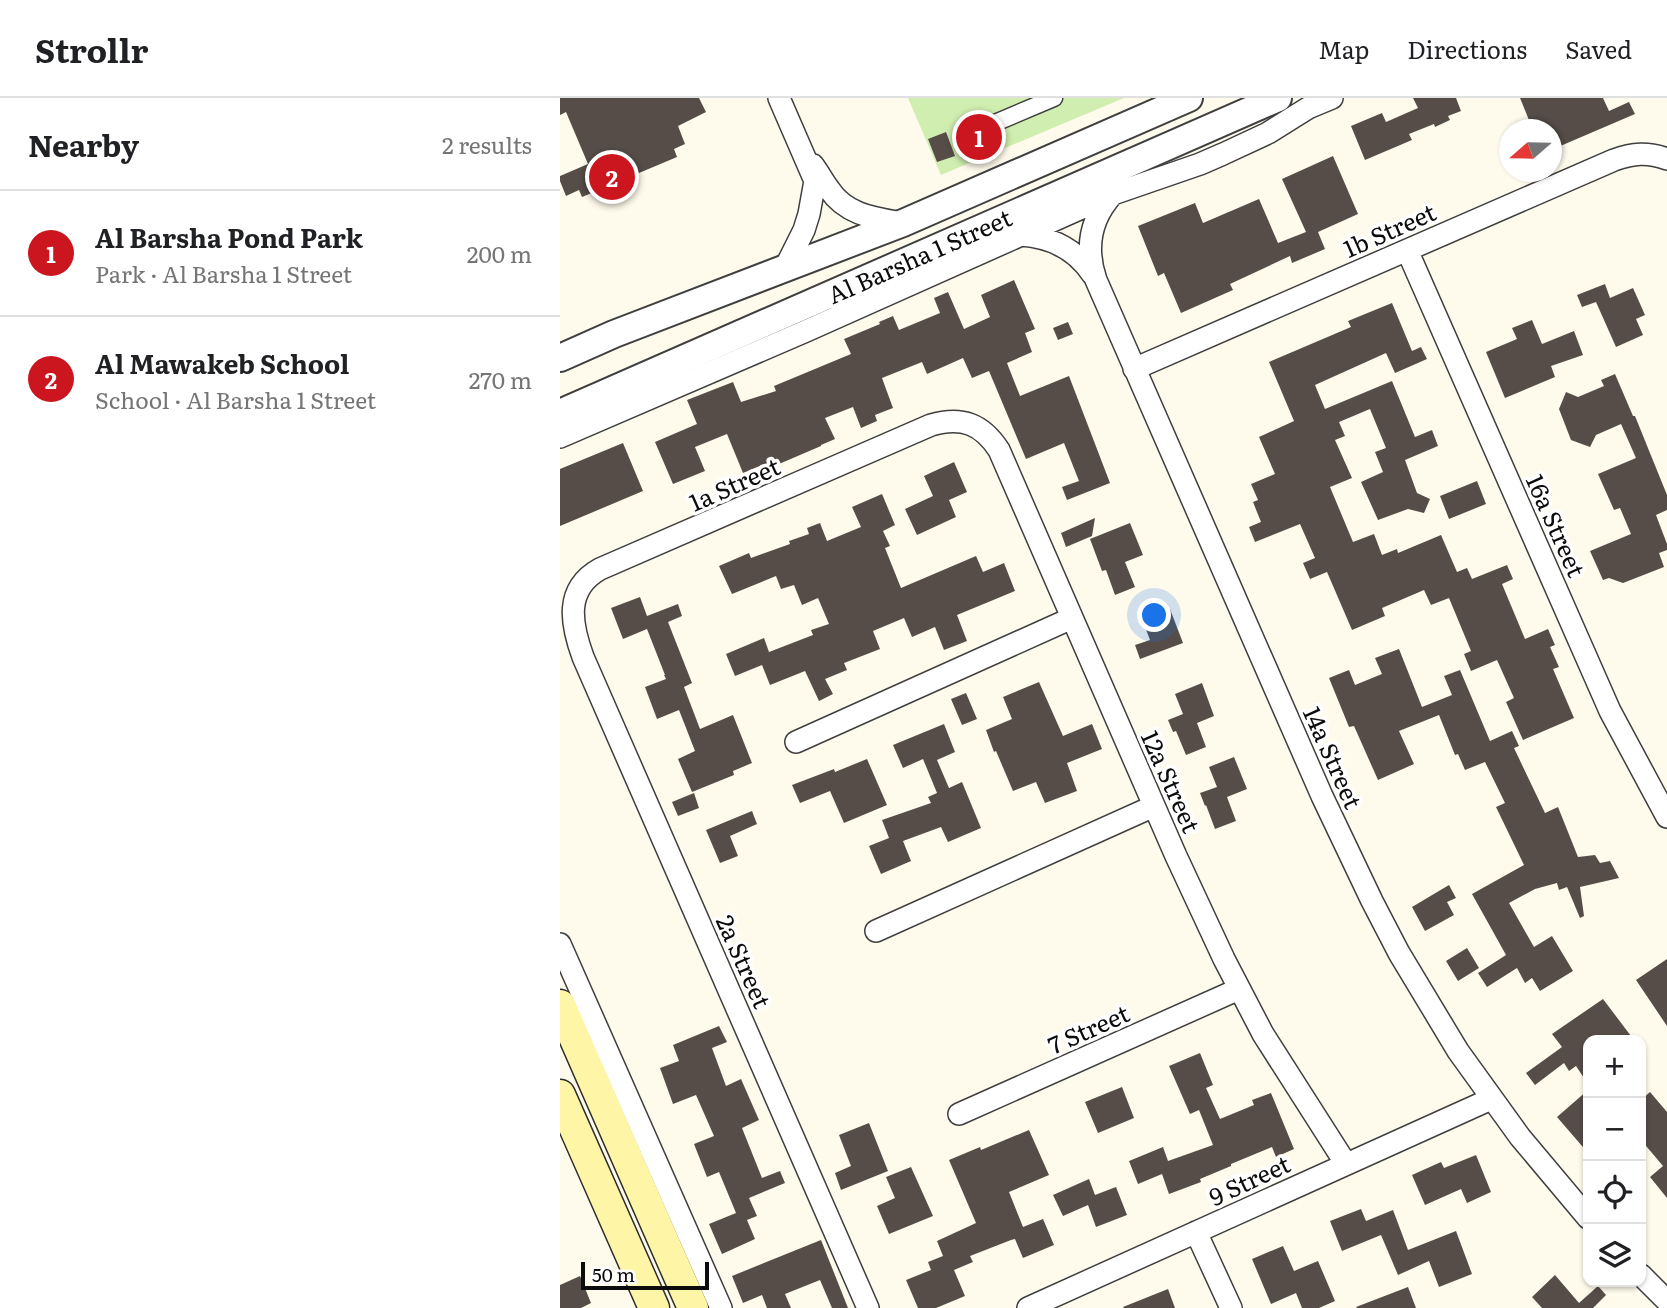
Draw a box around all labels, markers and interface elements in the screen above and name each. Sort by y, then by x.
text: Strollr [35,24,149,73]
text: Map [1318,31,1369,66]
text: Directions [1407,31,1527,66]
text: Saved [1565,31,1632,66]
pin: 1 [956,111,1002,163]
north arrow [1499,119,1562,182]
text: Nearby [28,122,139,166]
text: 2 results [442,127,532,161]
pin: 2 [589,151,635,203]
street label: 1b Street [1337,193,1441,265]
street label: Al Barsha 1 Street [821,199,1017,311]
text: Al Barsha Pond Park [95,217,363,256]
text: 1 [46,236,56,270]
text: 200 m [467,236,532,270]
text: Park · Al Barsha 1 Street [95,256,352,290]
text: Al Mawakeb School [95,343,350,382]
text: 2 [45,362,57,396]
text: 270 m [469,362,532,396]
text: School · Al Barsha 1 Street [95,382,376,416]
street label: 1a Street [683,447,785,519]
street label: 16a Street [1519,468,1595,582]
your location [1137,598,1171,632]
street label: 14a Street [1296,700,1372,814]
street label: 12a Street [1134,724,1210,838]
street label: 2a Street [709,909,781,1013]
street label: 7 Street [1042,994,1135,1061]
map controls [1583,1035,1646,1287]
button: + [1583,1035,1646,1098]
button: − [1583,1098,1646,1161]
street label: 9 Street [1203,1145,1296,1213]
button: locate [1583,1161,1646,1224]
button: layers [1583,1224,1646,1287]
scale bar [581,1259,709,1291]
text: 50 m [592,1260,635,1288]

